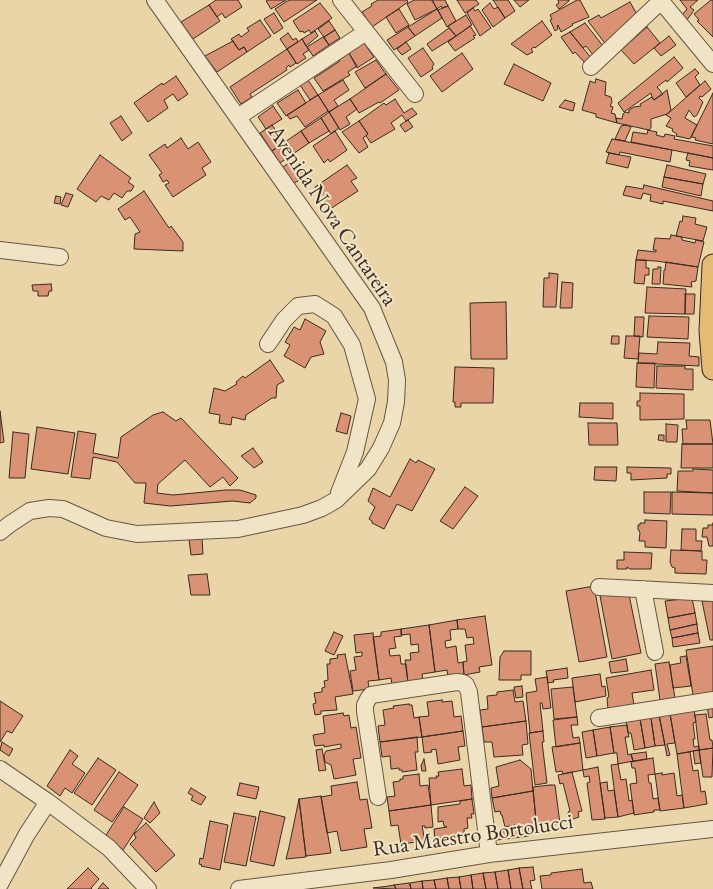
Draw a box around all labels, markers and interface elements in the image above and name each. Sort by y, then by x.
street label: Avenida Nova Cantareira [262,121,402,311]
street label: Rua Maestro Bortolucci [371,809,575,863]

